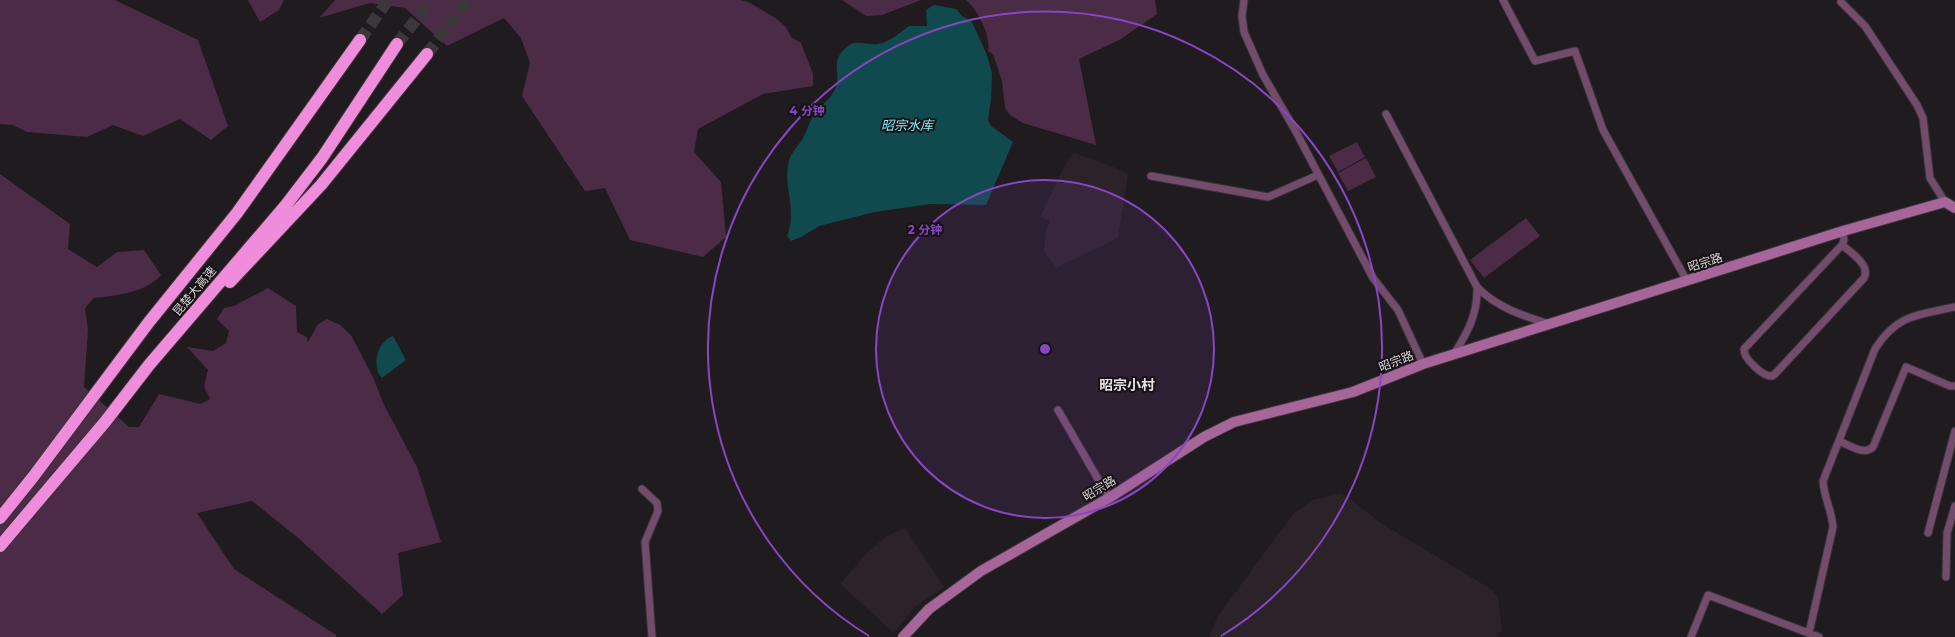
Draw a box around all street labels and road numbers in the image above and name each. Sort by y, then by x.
street label: 昭宗路 [1686,249,1724,275]
street label: 昆楚大高速 [169,263,219,319]
street label: 昭宗路 [1377,348,1415,374]
street label: 昭宗路 [1080,472,1118,504]

